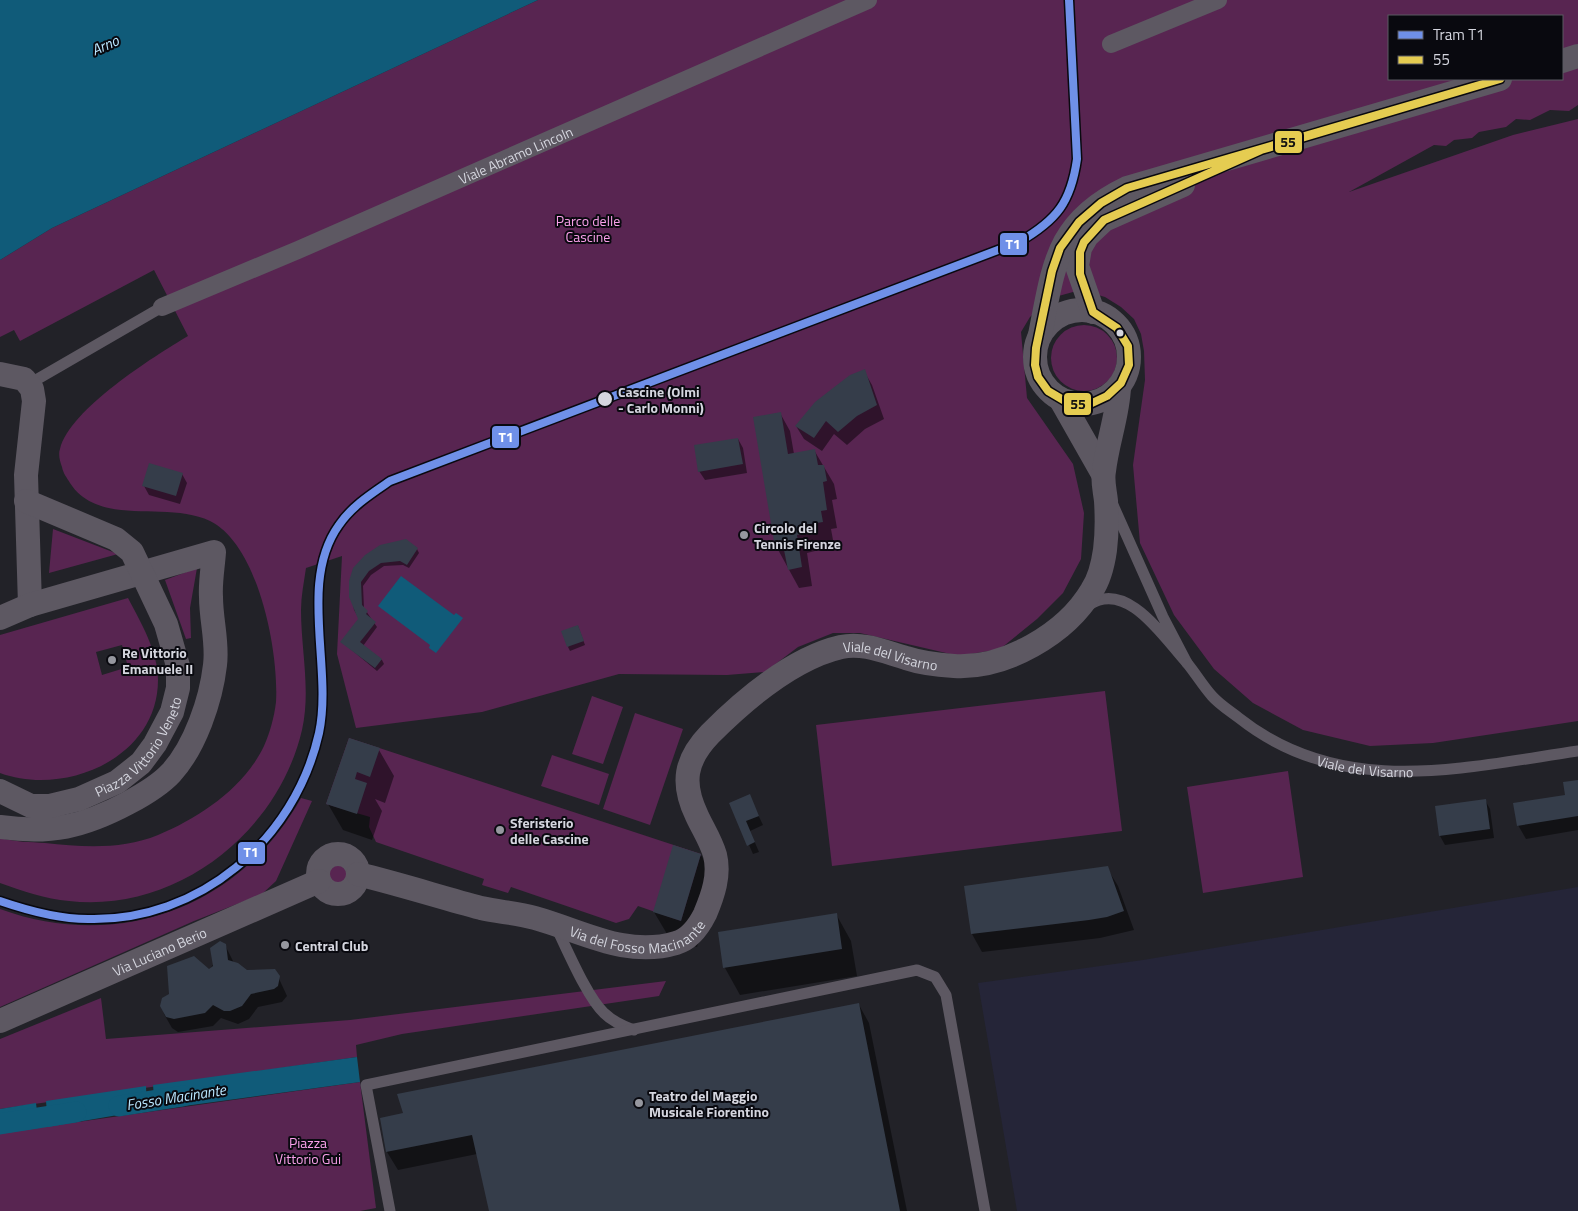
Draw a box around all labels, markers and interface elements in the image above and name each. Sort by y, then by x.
legend [1388,15,1563,80]
text: Tram T1 [1433,23,1484,46]
water label: Arno [88,29,123,61]
text: 55 [1433,48,1450,71]
street label: Viale Abramo Lincoln [455,120,576,189]
line badge: 55 [1274,130,1303,154]
text: 55 [1280,131,1296,152]
park label: Parco delle Cascine [556,210,620,247]
line badge: T1 [999,232,1028,256]
text: T1 [1005,233,1021,254]
unlabelled marker [1115,328,1125,338]
place label: Cascine (Olmi - Carlo Monni) [618,381,704,418]
marker: Cascine (Olmi - Carlo Monni) [596,390,614,408]
line badge: 55 [1063,392,1092,416]
text: 55 [1070,393,1086,414]
line badge: T1 [491,425,520,449]
text: T1 [498,426,514,447]
place label: Circolo del Tennis Firenze [754,517,841,554]
marker: Circolo del Tennis Firenze [738,529,750,541]
street label: Viale del Visarno [842,635,939,675]
place label: Re Vittorio Emanuele II [122,642,193,679]
marker: Re Vittorio Emanuele II [106,654,118,666]
street label: Piazza Vittorio Veneto [91,694,186,801]
street label: Viale del Visarno [1315,749,1413,782]
place label: Sferisterio delle Cascine [510,812,589,849]
marker: Sferisterio delle Cascine [494,824,506,836]
line badge: T1 [237,841,266,865]
text: T1 [243,841,259,862]
street label: Via del Fosso Macinante [567,916,710,958]
street label: Via Luciano Berio [109,921,210,981]
place label: Central Club [295,935,369,956]
marker: Central Club [279,939,291,951]
water label: Fosso Macinante [125,1078,228,1116]
place label: Teatro del Maggio Musicale Fiorentino [649,1085,769,1122]
marker: Teatro del Maggio Musicale Fiorentino [633,1097,645,1109]
park label: Piazza Vittorio Gui [275,1132,341,1169]

